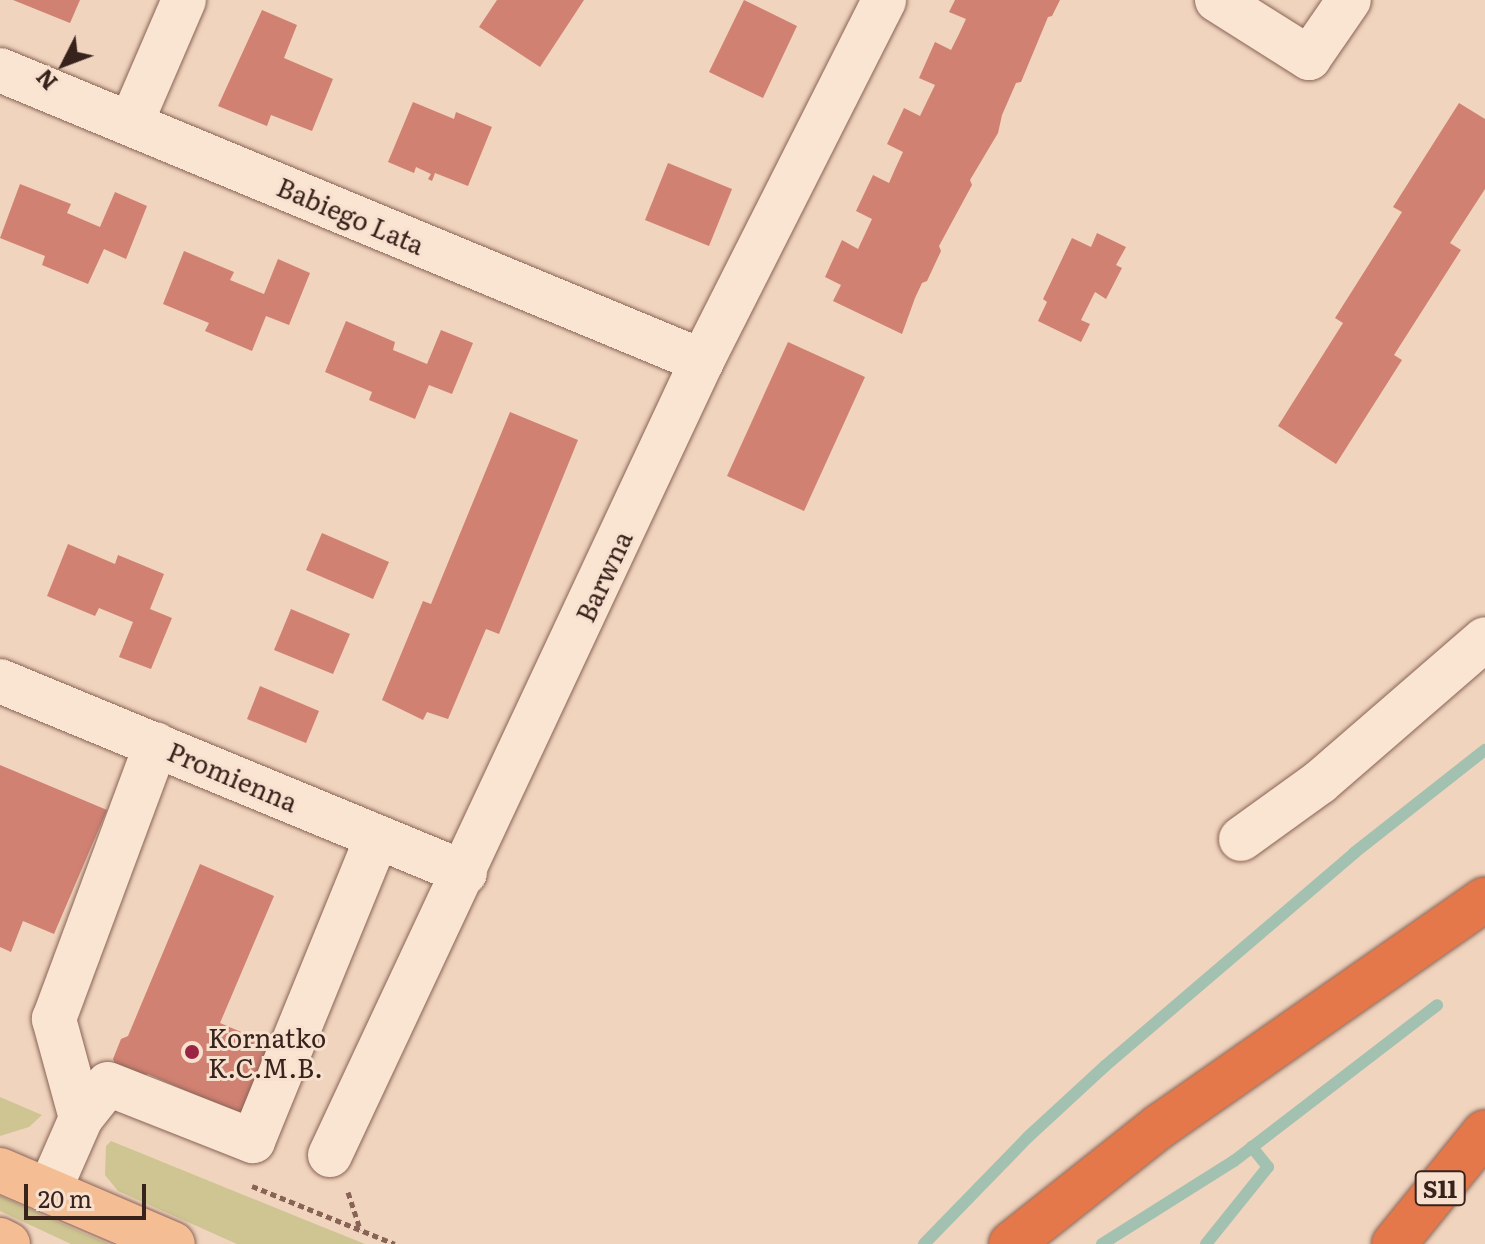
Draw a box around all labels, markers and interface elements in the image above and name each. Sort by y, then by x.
north arrow [24,24,104,104]
text: N [27,62,64,98]
street label: Babiego Lata [273,170,429,260]
street label: Barwna [568,526,638,626]
street label: Promienna [163,735,303,817]
place label: Kornatko K.C.M.B. [208,1021,326,1082]
marker: Kornatko K.C.M.B. [183,1043,201,1061]
scale bar [28,1168,150,1218]
road number: S11 [1414,1168,1466,1208]
text: 20 m [38,1180,92,1215]

